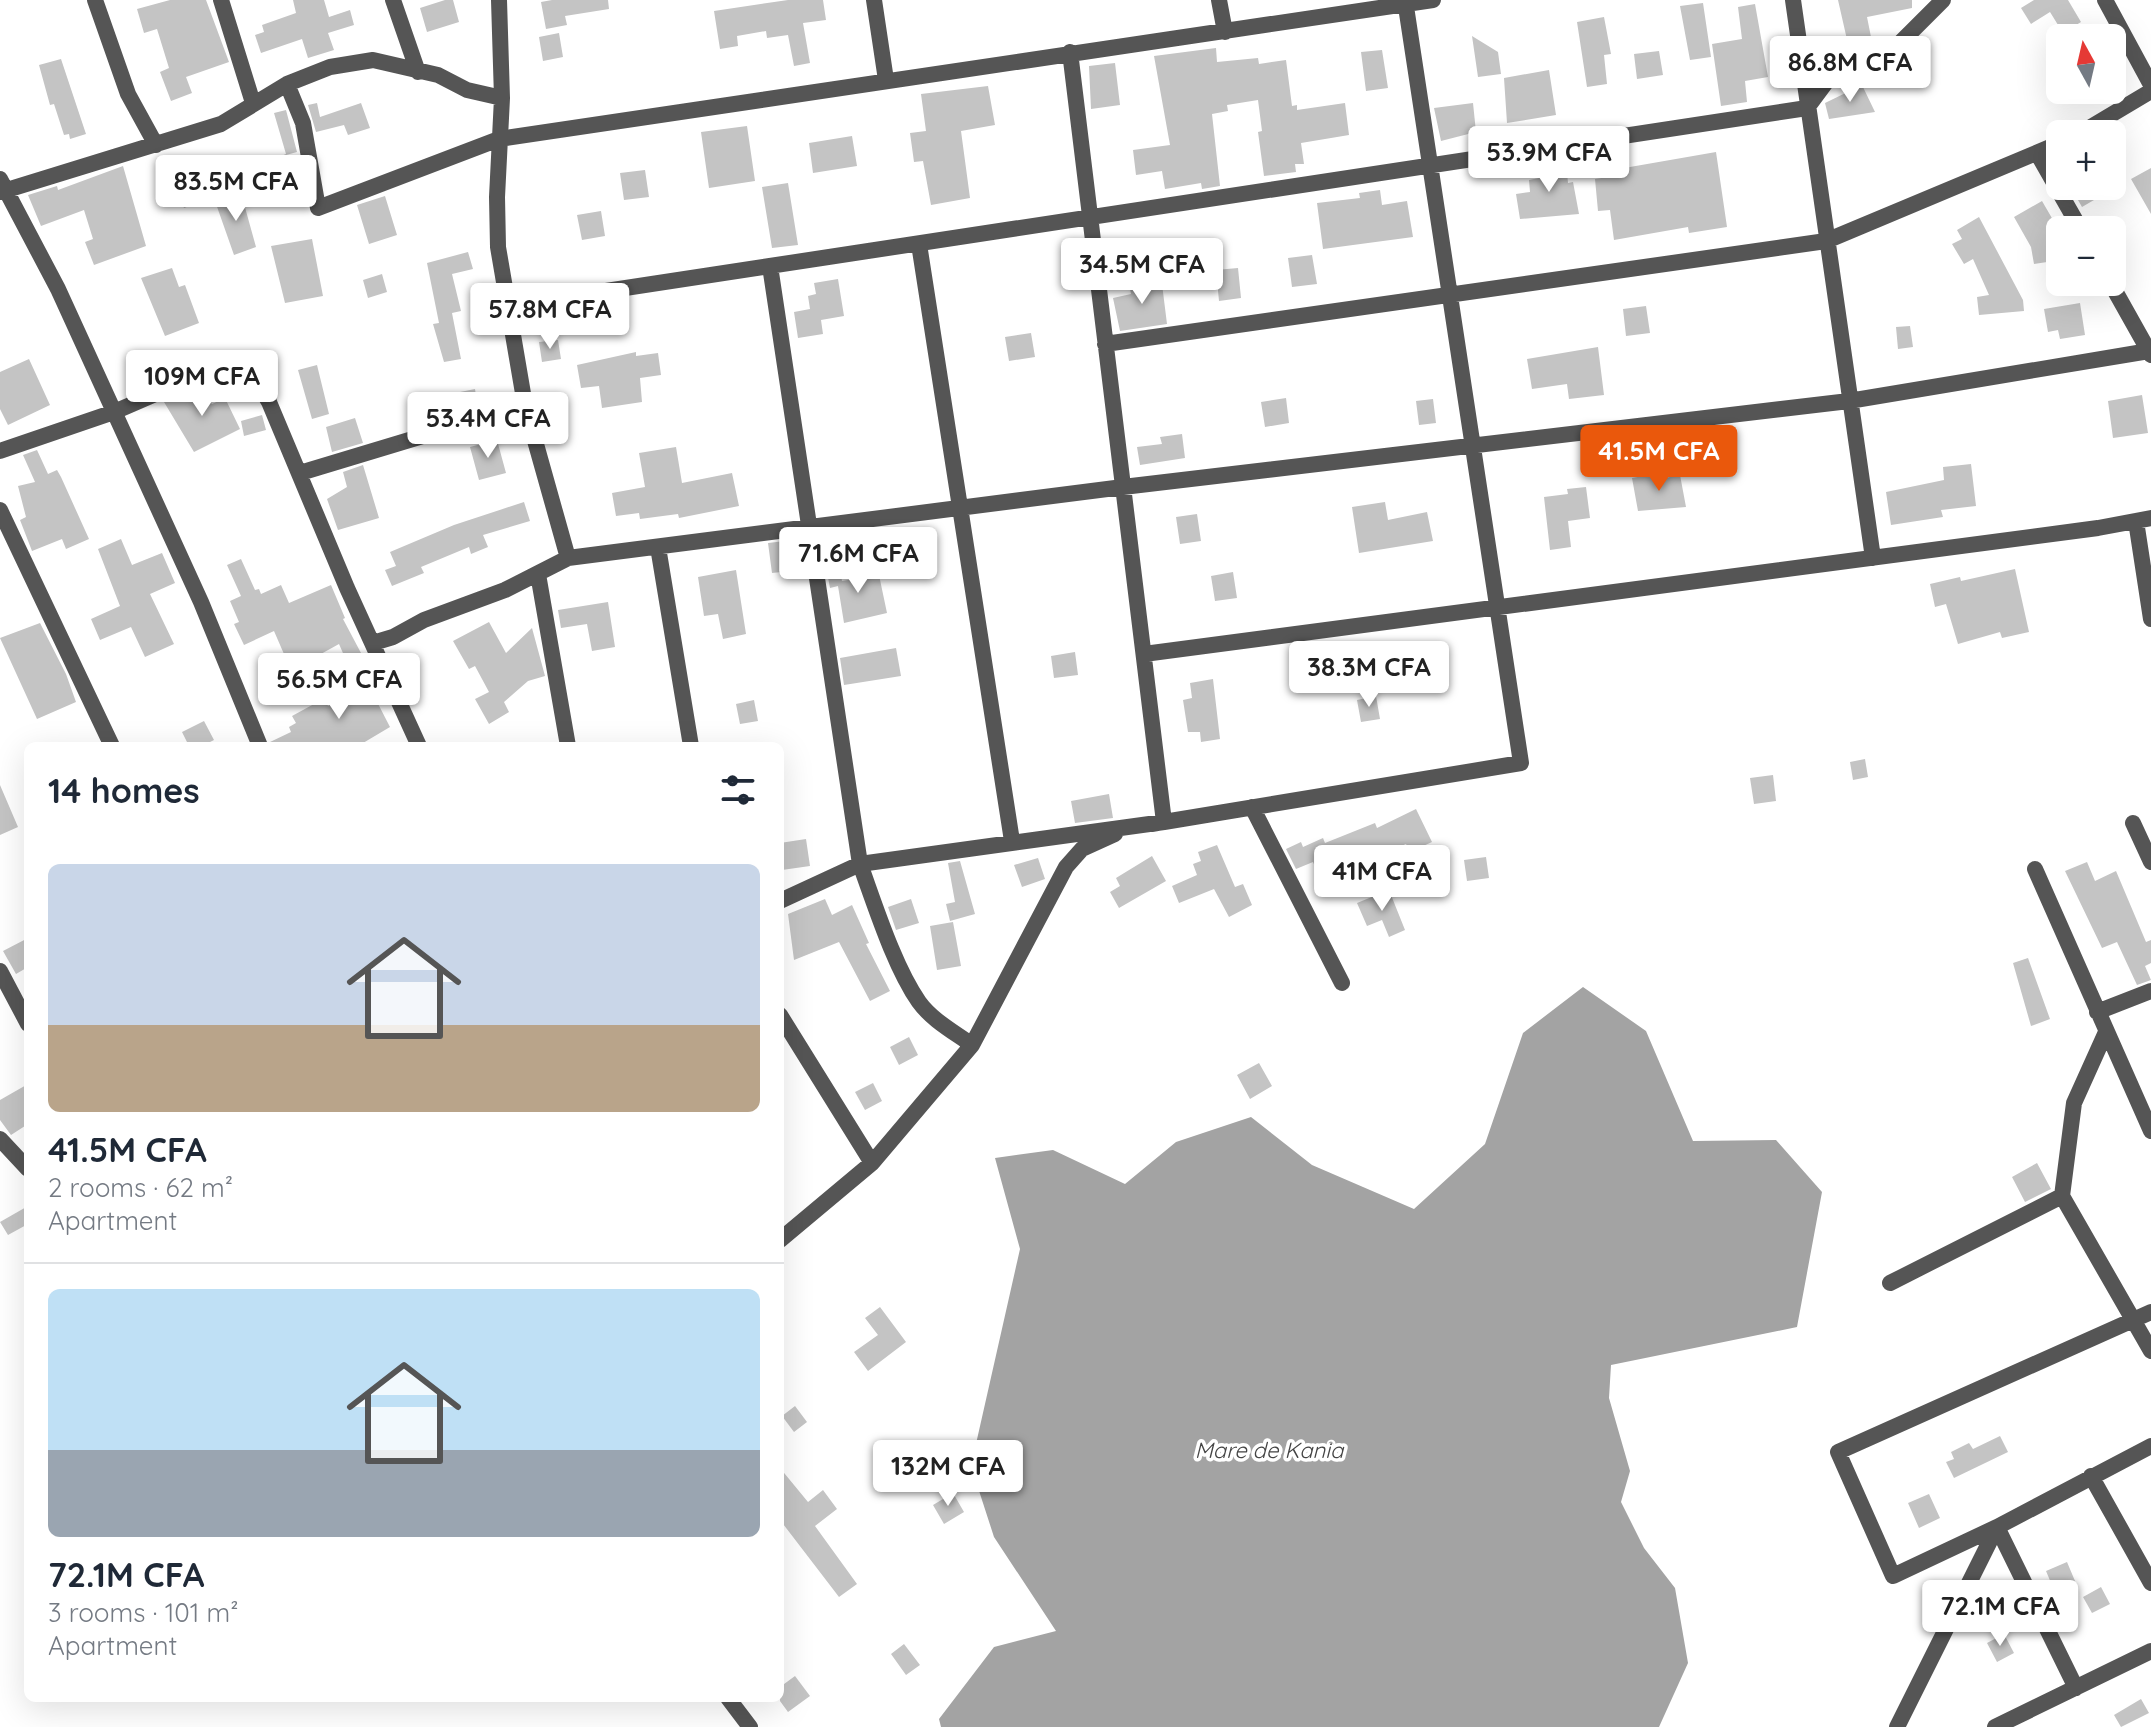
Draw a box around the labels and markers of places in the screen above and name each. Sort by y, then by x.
pin: 86.8M CFA [1758,36,1942,104]
pin: 53.9M CFA [1457,126,1641,194]
pin: 83.5M CFA [144,155,328,223]
pin: 34.5M CFA [1050,238,1234,306]
pin: 57.8M CFA [458,283,642,351]
pin: 109M CFA [119,350,285,418]
pin: 53.4M CFA [396,392,580,460]
pin: 41.5M CFA [1567,425,1751,493]
pin: 71.6M CFA [766,527,950,595]
pin: 38.3M CFA [1277,641,1461,709]
pin: 56.5M CFA [247,653,431,721]
pin: 41M CFA [1308,845,1456,913]
pin: 132M CFA [865,1440,1031,1508]
pin: 72.1M CFA [1908,1580,2092,1648]

